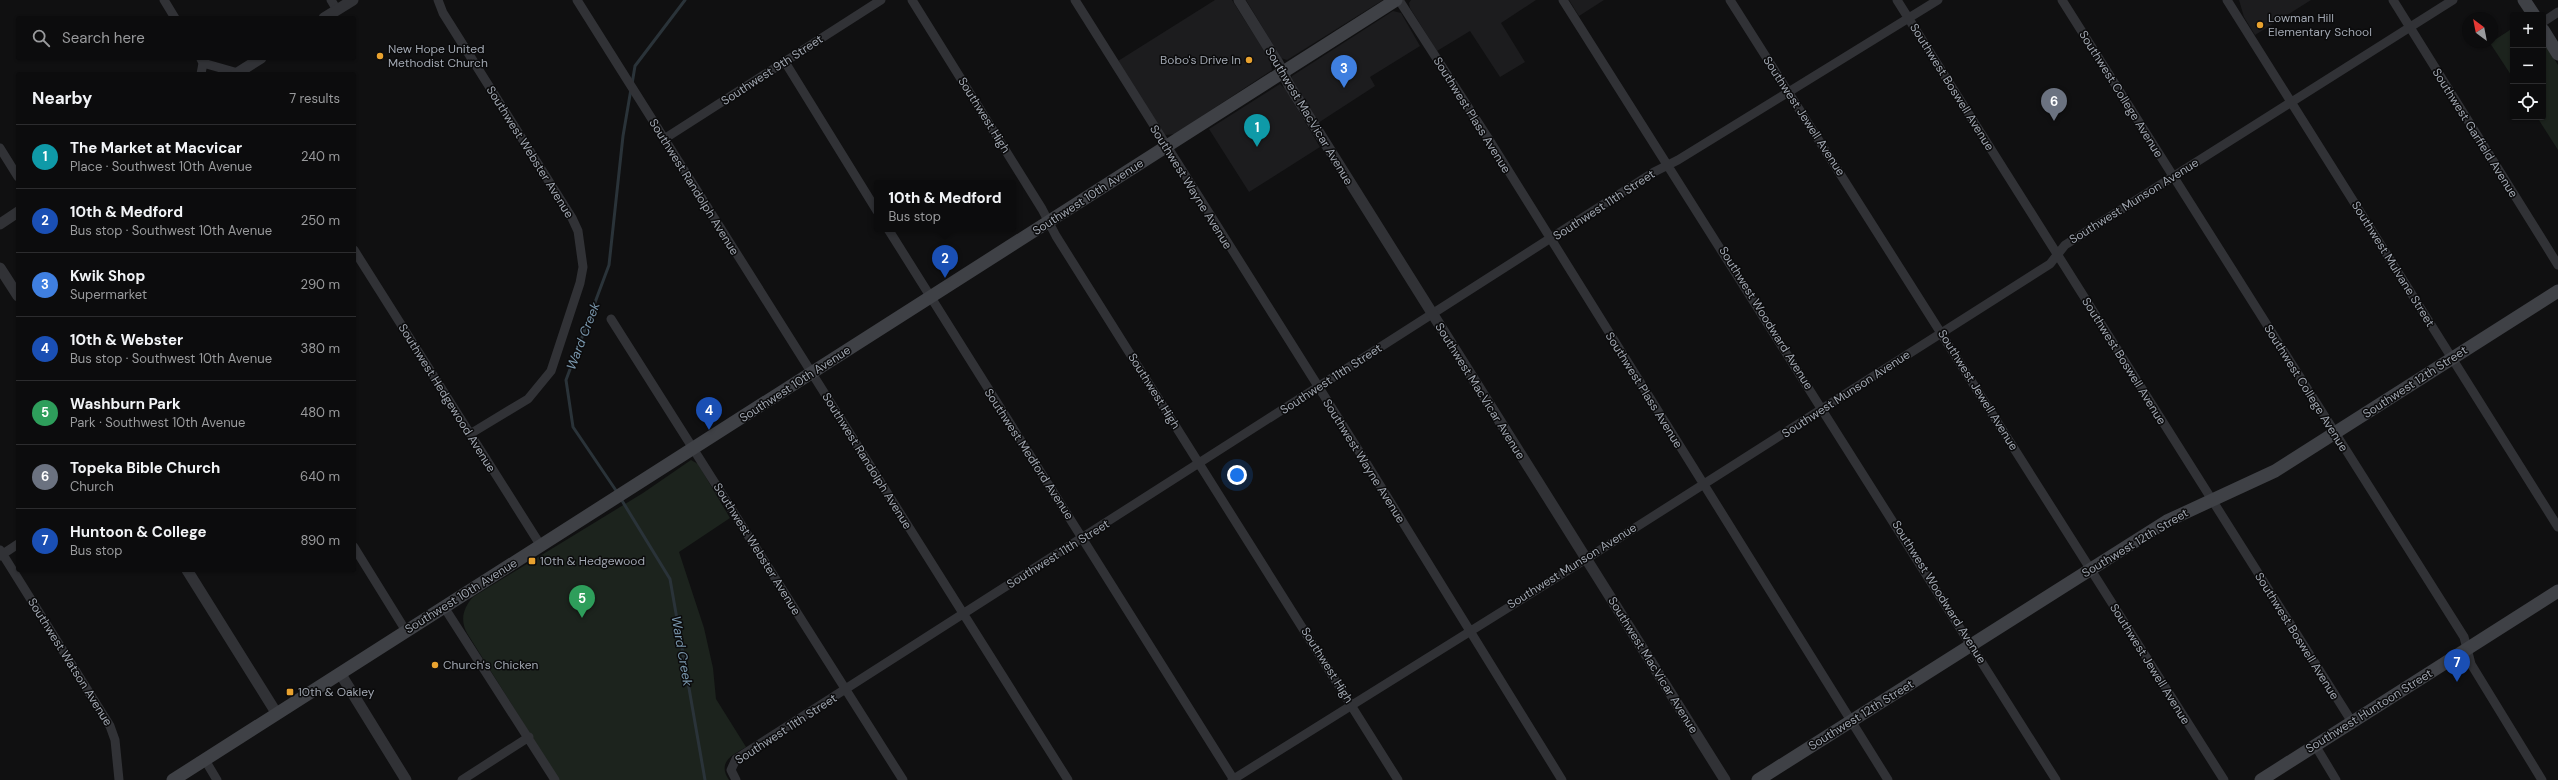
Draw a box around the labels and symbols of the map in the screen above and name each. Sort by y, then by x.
place label: Lowman Hill Elementary School [2268,10,2372,40]
north arrow [2462,12,2498,48]
street label: Southwest Boswell Avenue [1906,20,1998,154]
marker: Lowman Hill Elementary School [2255,20,2265,30]
street label: Southwest College Avenue [2075,27,2167,161]
street label: Southwest 9th Street [718,31,826,109]
place label: New Hope United Methodist Church [388,41,488,71]
street label: Southwest MacVicar Avenue [1261,44,1357,188]
marker: New Hope United Methodist Church [375,51,385,61]
place label: Bobo's Drive In [1160,52,1241,68]
street label: Southwest Jewell Avenue [1759,53,1849,179]
street label: Southwest Plass Avenue [1430,54,1514,176]
marker: Bobo's Drive In [1244,55,1254,65]
pin: 3 [1331,55,1357,88]
street label: Southwest Garfield Avenue [2429,65,2522,201]
street label: Southwest High [954,74,1014,156]
street label: Southwest Webster Avenue [483,83,577,221]
pin: 6 [2041,88,2067,121]
pin: 1 [1244,114,1270,147]
street label: Southwest Randolph Avenue [645,116,743,258]
street label: Southwest Wayne Avenue [1146,122,1236,252]
street label: Southwest Munson Avenue [2066,154,2202,247]
street label: Southwest 10th Avenue [1029,155,1147,239]
street label: Southwest 11th Street [1550,166,1658,244]
street label: Southwest Mulvane Street [2348,198,2438,330]
street label: Southwest Woodward Avenue [1715,243,1817,393]
pin: 2 [932,245,958,278]
street label: Southwest Boswell Avenue [2078,294,2170,428]
water label: Ward Creek [562,299,604,372]
street label: Southwest MacVicar Avenue [1431,320,1529,462]
street label: Southwest Hedgewood Avenue [395,321,499,475]
street label: Southwest College Avenue [2260,321,2352,455]
street label: Southwest Jewell Avenue [1934,327,2022,454]
street label: Southwest Plass Avenue [1602,329,1686,451]
street label: Southwest 11th Street [1277,340,1385,418]
street label: Southwest 10th Avenue [736,342,854,426]
street label: Southwest 12th Street [2360,342,2471,422]
street label: Southwest Munson Avenue [1779,346,1913,442]
street label: Southwest High [1124,350,1184,432]
street label: Southwest Medford Avenue [981,385,1077,523]
street label: Southwest Randolph Avenue [818,390,916,532]
street label: Southwest Wayne Avenue [1319,396,1409,526]
pin: 4 [696,397,722,430]
your location [1227,465,1247,485]
street label: Southwest Webster Avenue [710,480,804,618]
street label: Southwest 12th Street [2079,505,2191,581]
street label: Southwest 11th Street [1004,516,1113,592]
street label: Southwest Woodward Avenue [1888,517,1990,667]
street label: Southwest Munson Avenue [1504,519,1640,612]
place label: 10th & Hedgewood [540,553,645,569]
street label: Southwest 10th Avenue [402,555,520,637]
marker: 10th & Hedgewood [527,556,537,566]
street label: Southwest Boswell Avenue [2251,569,2343,703]
pin: 5 [569,585,595,618]
street label: Southwest MacVicar Avenue [1604,594,1702,736]
street label: Southwest Watson Avenue [24,595,116,729]
street label: Southwest Jewell Avenue [2106,601,2194,728]
water label: Ward Creek [667,614,697,688]
street label: Southwest High [1297,624,1357,706]
pin: 7 [2444,649,2470,682]
place label: Church's Chicken [443,657,539,673]
marker: Church's Chicken [430,660,440,670]
street label: Southwest Huntoon Street [2303,665,2436,757]
street label: Southwest 12th Street [1805,676,1917,754]
place label: 10th & Oakley [298,684,375,700]
marker: 10th & Oakley [285,687,295,697]
street label: Southwest 11th Street [732,690,840,768]

